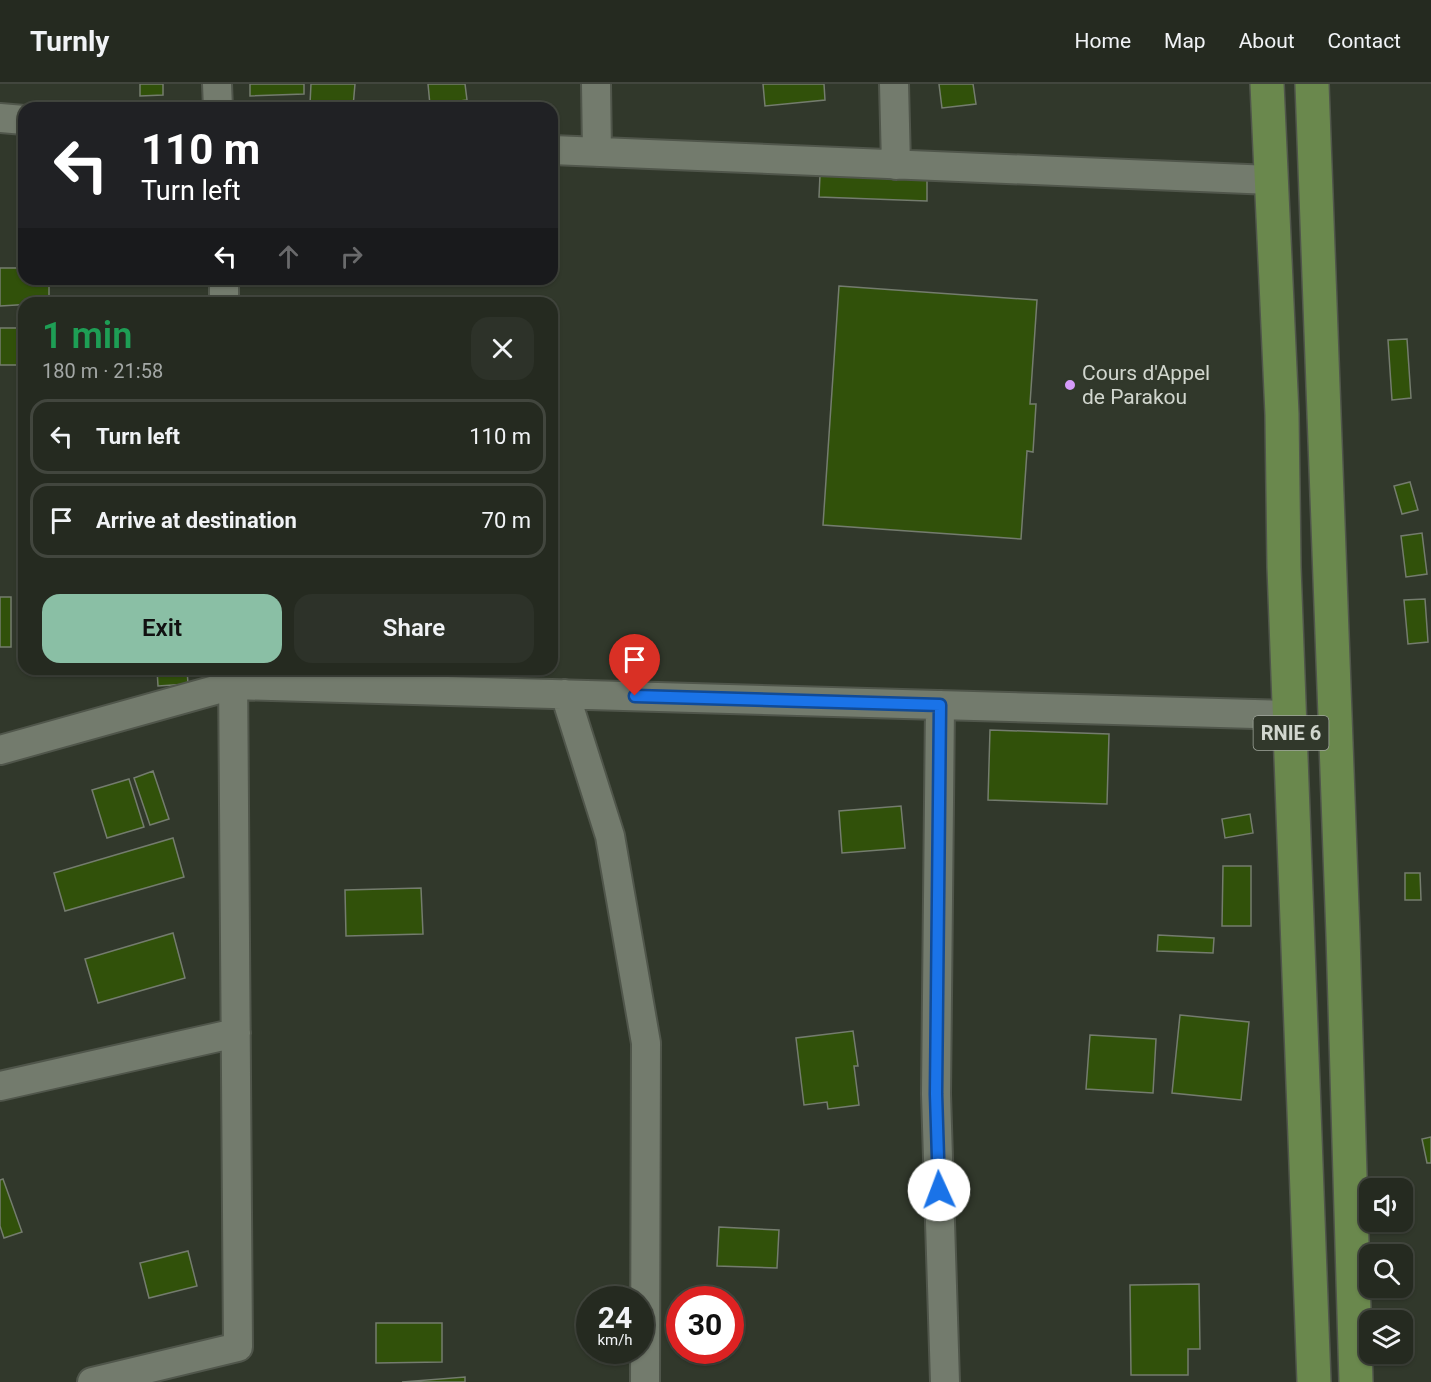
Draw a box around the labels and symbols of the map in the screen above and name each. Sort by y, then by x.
place label: Cours d'Appel de Parakou [1082,361,1210,409]
marker: Cours d'Appel de Parakou [1063,378,1077,392]
pin [609,634,660,696]
road number: RNIE 6 [1254,716,1328,750]
position arrow [907,1158,971,1222]
speed limit sign: 30 [666,1286,744,1364]

